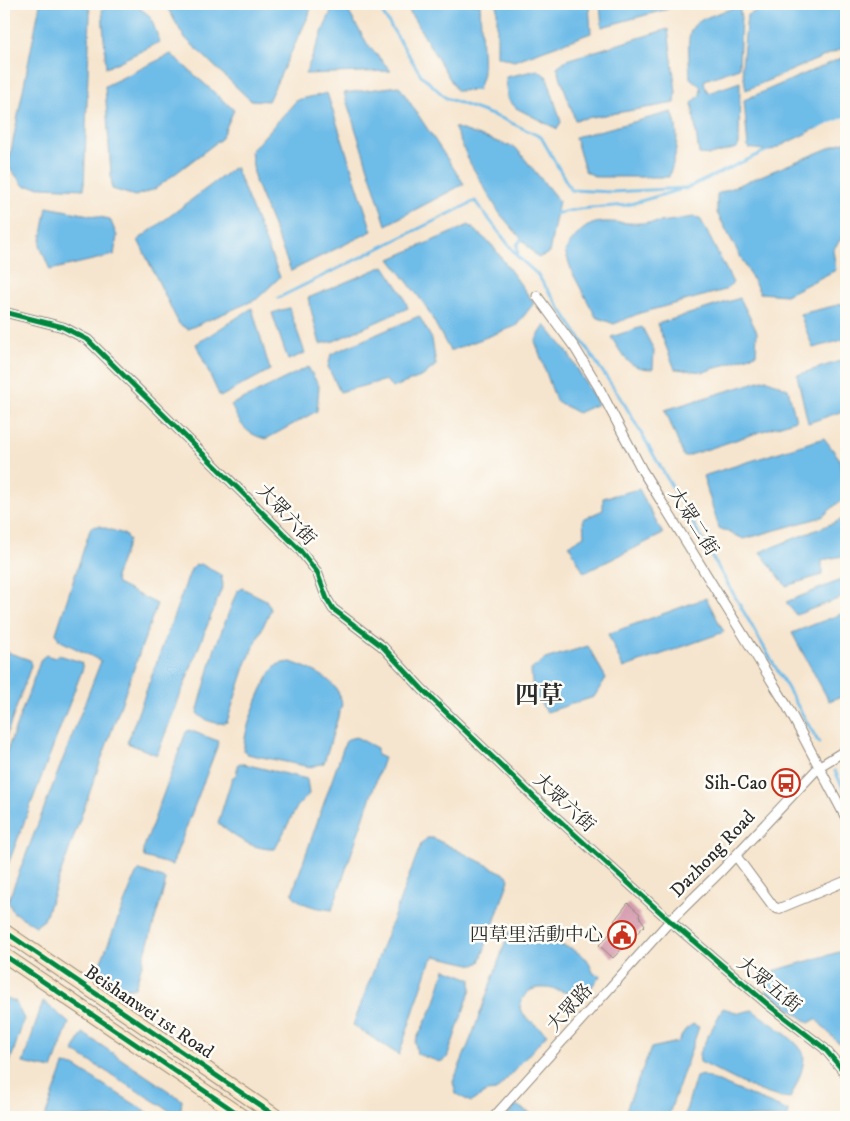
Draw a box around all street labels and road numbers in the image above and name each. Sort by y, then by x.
street label: 大眾六街 [252,479,320,551]
street label: 大眾二街 [663,484,723,560]
street label: 大眾六街 [528,769,600,837]
street label: Dazhong Road [666,805,761,902]
street label: 大眾五街 [732,952,806,1018]
street label: Beishanwei 1st Road [80,960,218,1064]
street label: 大眾路 [542,979,598,1037]

